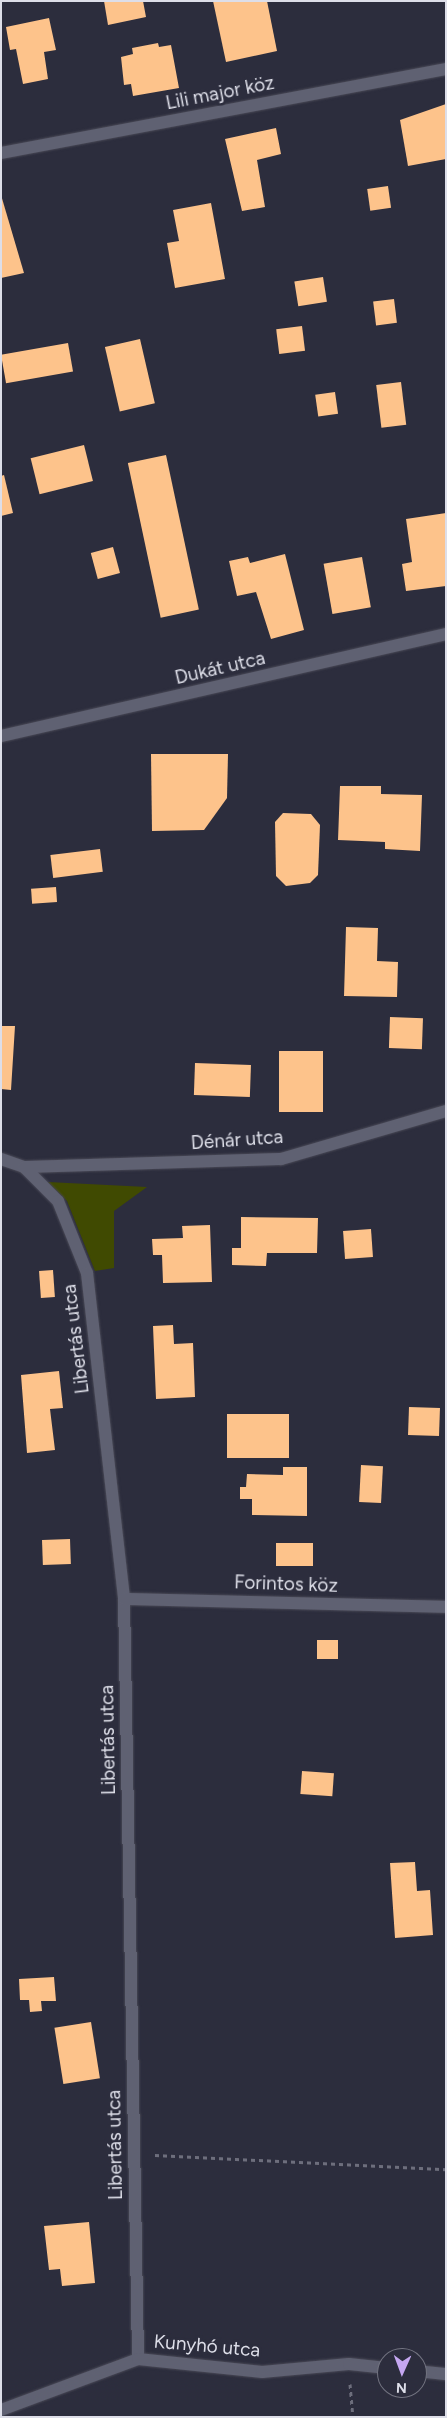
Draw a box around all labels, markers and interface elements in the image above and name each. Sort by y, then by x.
street label: Lili major köz [164,71,276,115]
street label: Dukát utca [173,647,267,689]
street label: Dénár utca [190,1125,284,1155]
street label: Libertás utca [58,1283,94,1395]
street label: Forintos köz [234,1571,338,1597]
street label: Libertás utca [96,1685,120,1795]
street label: Libertás utca [103,2090,127,2200]
street label: Kunyhó utca [153,2330,261,2362]
north arrow [377,2348,427,2398]
text: N [396,2379,407,2396]

